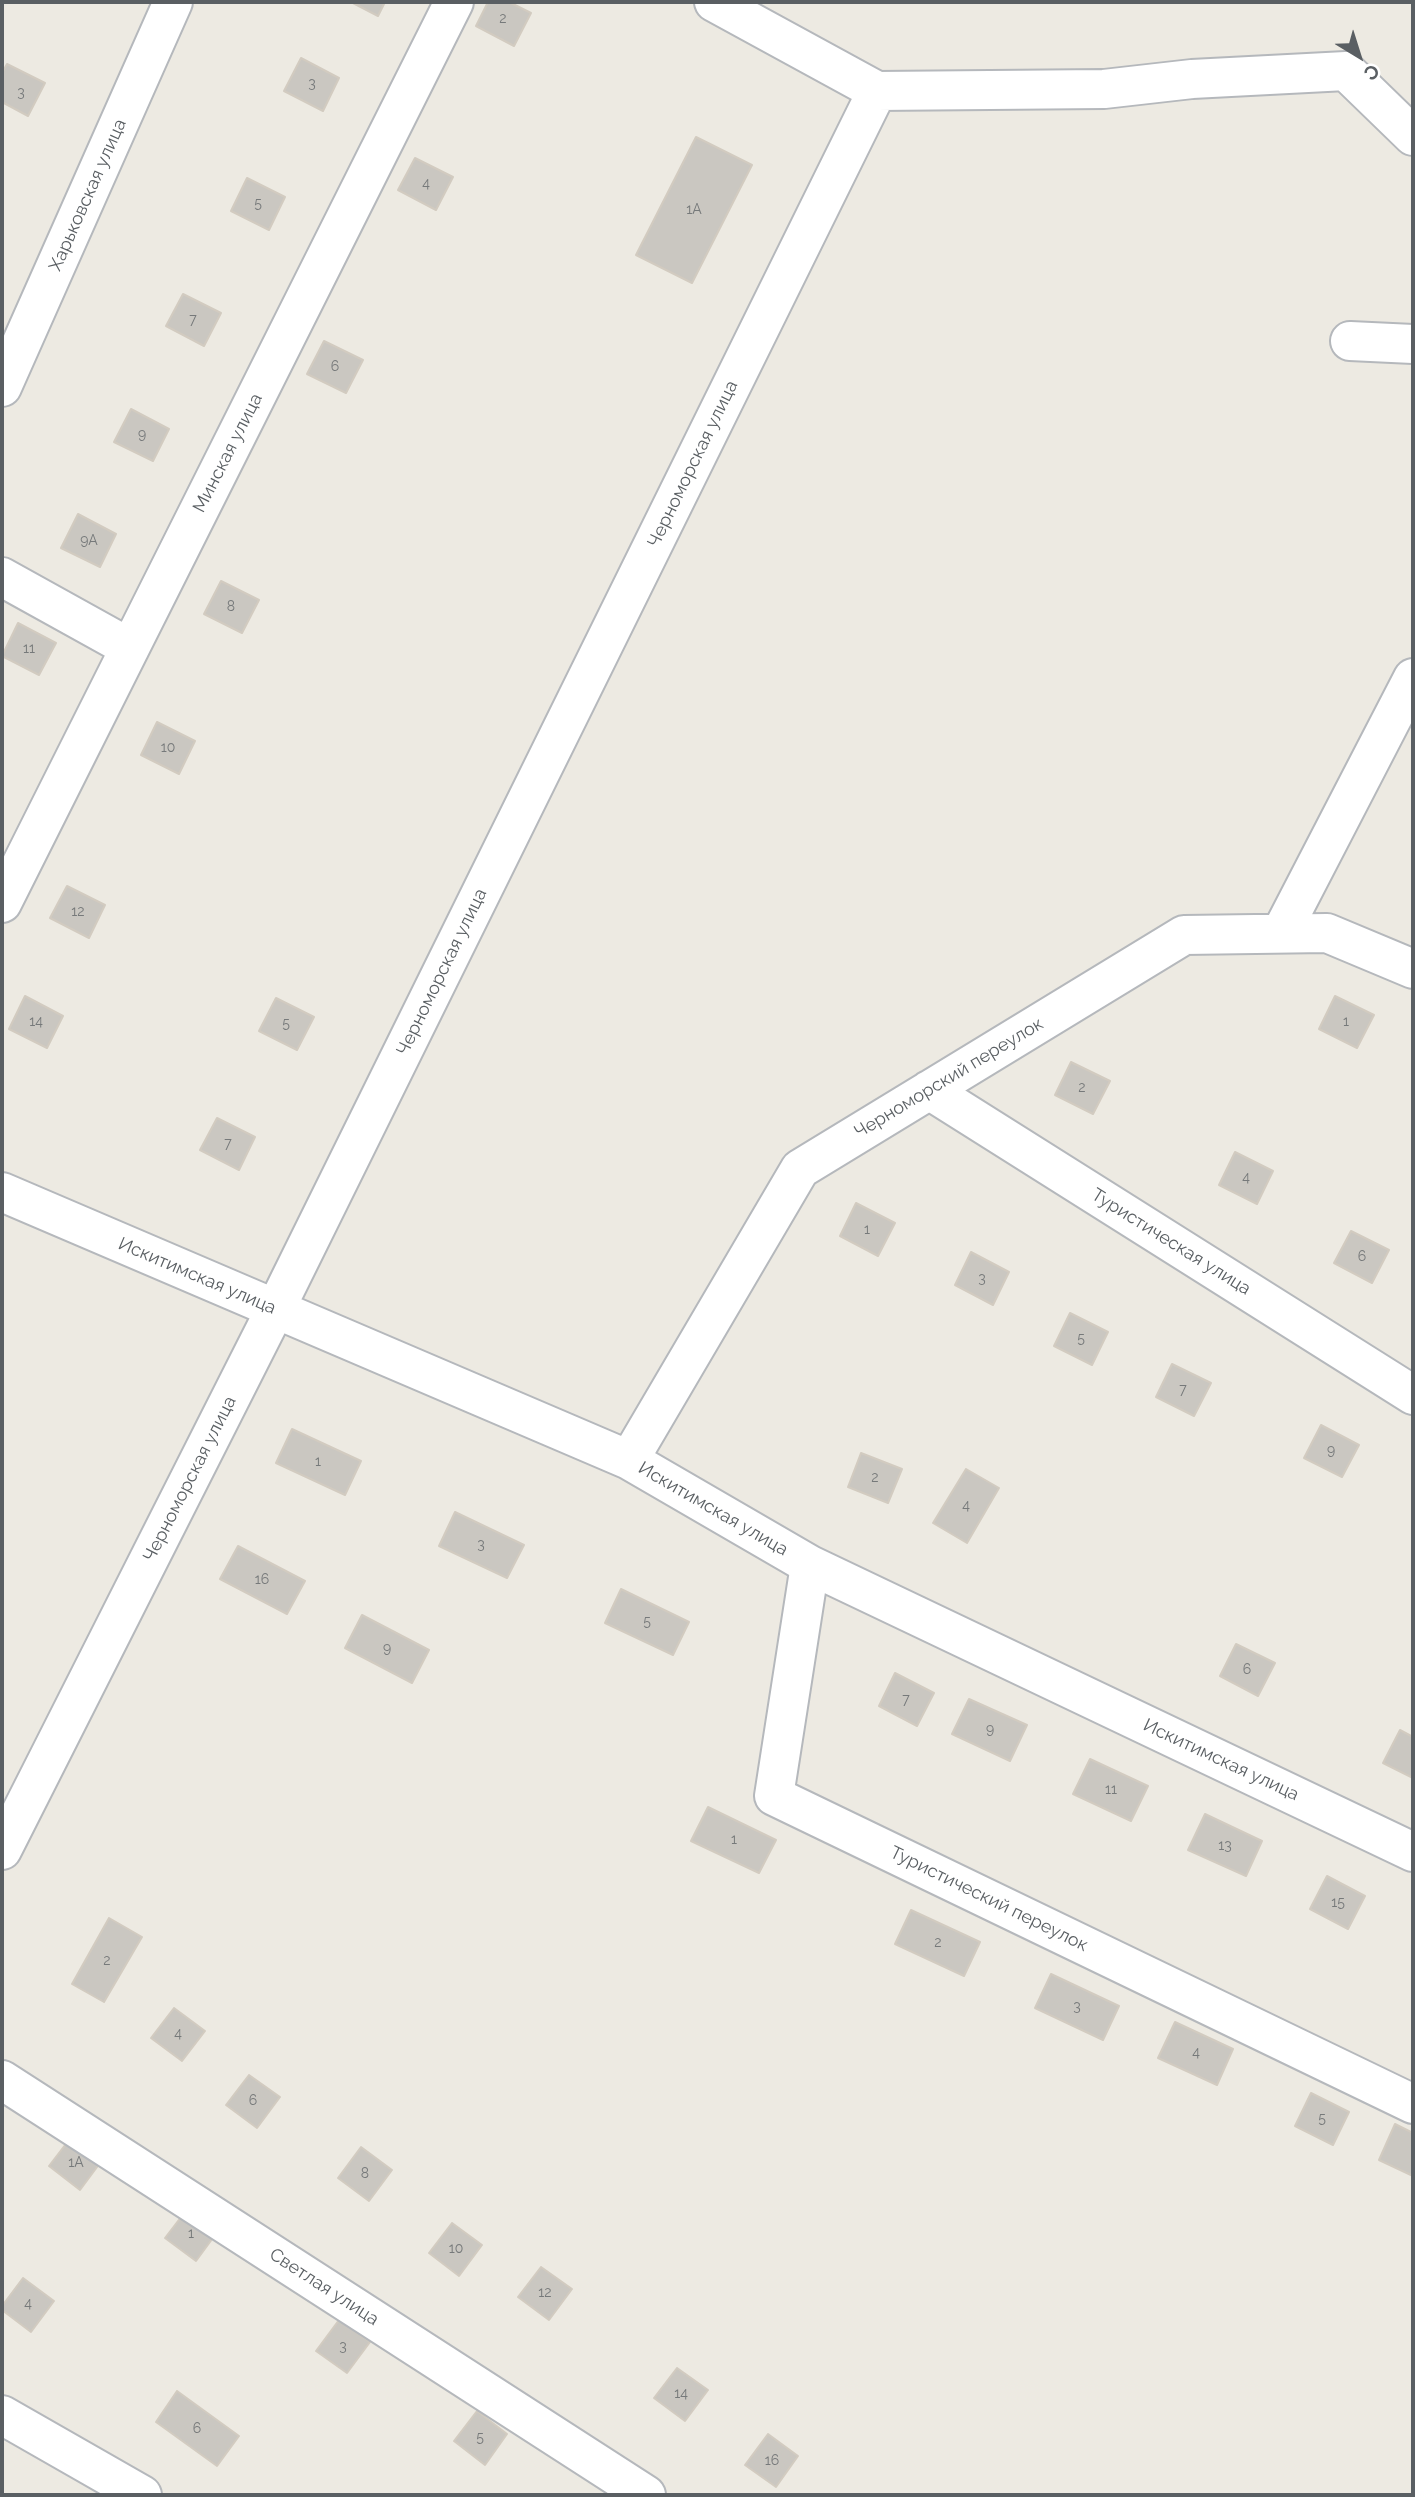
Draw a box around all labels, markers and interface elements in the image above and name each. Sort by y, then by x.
house number: 2 [499,11,507,27]
north arrow [1324,21,1394,91]
text: С [1360,60,1384,85]
house number: 3 [308,76,316,92]
house number: 3 [17,85,25,101]
street label: Харьковская улица [45,116,131,274]
house number: 4 [422,176,430,192]
house number: 5 [254,196,262,212]
house number: 1А [686,202,702,218]
house number: 7 [189,312,197,328]
house number: 6 [331,359,339,375]
street label: Черноморская улица [643,377,743,551]
street label: Минская улица [189,390,267,516]
house number: 9 [138,427,146,443]
house number: 9А [80,533,98,549]
house number: 8 [227,599,235,615]
house number: 11 [23,641,35,657]
house number: 10 [161,740,175,756]
street label: Черноморская улица [392,885,492,1059]
house number: 12 [71,904,85,920]
street label: Черноморский переулок [851,1013,1047,1143]
house number: 14 [29,1014,43,1030]
house number: 1 [1343,1014,1349,1030]
house number: 5 [282,1016,290,1032]
house number: 2 [1078,1080,1086,1096]
house number: 7 [224,1136,232,1152]
house number: 4 [1242,1170,1250,1186]
street label: Туристическая улица [1087,1184,1255,1300]
house number: 1 [864,1222,870,1238]
street label: Искитимская улица [115,1233,279,1319]
house number: 6 [1358,1249,1366,1265]
house number: 3 [978,1271,986,1287]
house number: 5 [1077,1331,1085,1347]
house number: 7 [1179,1382,1187,1398]
street label: Черноморская улица [139,1393,241,1565]
house number: 9 [1327,1443,1335,1459]
house number: 1 [315,1454,321,1470]
street label: Искитимская улица [634,1457,792,1561]
house number: 2 [871,1470,879,1486]
house number: 4 [962,1498,970,1514]
house number: 3 [477,1537,485,1553]
house number: 16 [255,1572,269,1588]
house number: 5 [643,1614,651,1630]
house number: 9 [383,1641,391,1657]
house number: 6 [1243,1662,1251,1678]
house number: 7 [902,1692,910,1708]
street label: Искитимская улица [1140,1714,1302,1806]
house number: 9 [986,1722,994,1738]
house number: 11 [1105,1782,1117,1798]
house number: 1 [731,1832,737,1848]
house number: 13 [1218,1838,1232,1854]
street label: Туристический переулок [886,1842,1092,1956]
house number: 15 [1331,1895,1345,1911]
house number: 2 [934,1935,942,1951]
house number: 2 [103,1953,111,1969]
house number: 3 [1073,1999,1081,2015]
house number: 4 [174,2026,182,2042]
house number: 4 [1192,2045,1200,2061]
house number: 6 [249,2093,257,2109]
house number: 5 [1318,2111,1326,2127]
house number: 1А [68,2155,84,2171]
house number: 8 [361,2166,369,2182]
house number: 1 [188,2226,194,2242]
house number: 10 [449,2241,463,2257]
street label: Светлая улица [265,2244,383,2330]
house number: 12 [538,2285,552,2301]
house number: 4 [24,2296,32,2312]
house number: 3 [339,2339,347,2355]
house number: 14 [674,2386,688,2402]
house number: 6 [193,2421,201,2437]
house number: 5 [476,2430,484,2446]
house number: 16 [765,2453,779,2469]

